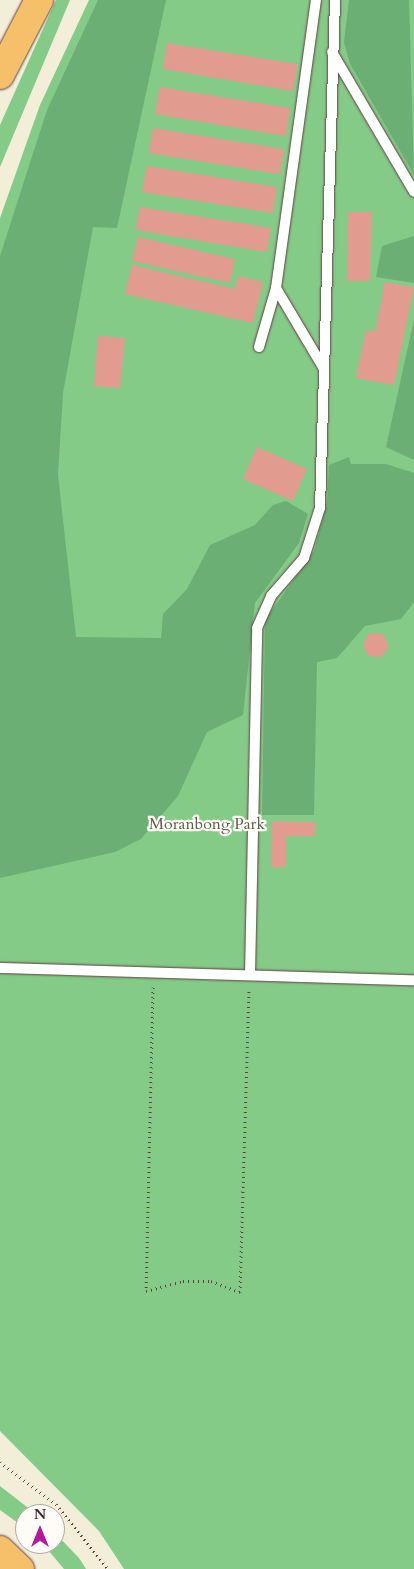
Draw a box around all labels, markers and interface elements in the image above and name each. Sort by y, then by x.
park label: Moranbong Park [149,814,265,834]
north arrow [15,1504,65,1554]
text: N [34,1505,46,1524]

